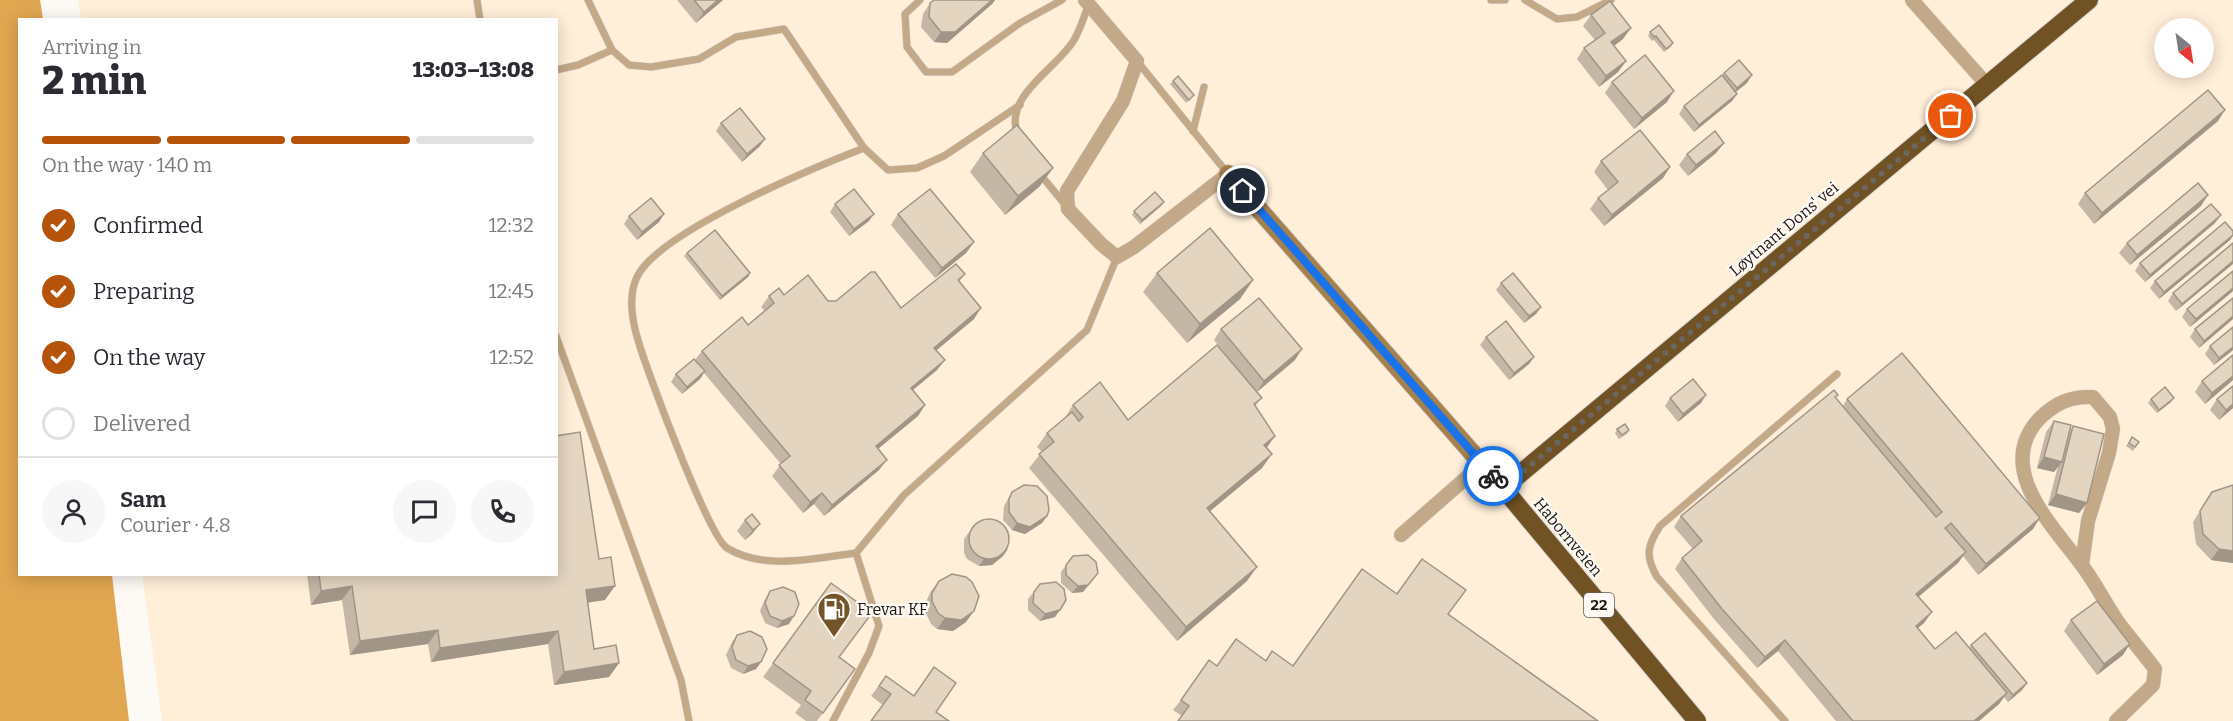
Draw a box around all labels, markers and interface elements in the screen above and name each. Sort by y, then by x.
north arrow [2154,18,2214,78]
map controls [2154,18,2214,78]
text: Arriving in [42,35,141,59]
text: 13:03–13:08 [412,56,534,83]
text: 2 min [42,58,146,104]
pin [1925,90,1976,141]
icon: bag [1934,99,1967,132]
text: On the way · 140 m [42,153,212,177]
pin [1217,165,1268,216]
icon: home [1226,174,1259,207]
street label: Løytnant Dons' vei [1726,178,1842,280]
icon: check [42,209,75,242]
text: Confirmed [93,212,203,239]
text: 12:32 [489,213,534,237]
icon: check [42,275,75,308]
text: Preparing [93,278,195,305]
text: 12:45 [488,279,534,303]
icon: check [42,341,75,374]
text: On the way [93,344,205,371]
text: 12:52 [490,345,534,369]
text: Delivered [93,410,191,437]
courier [1463,446,1523,506]
icon: bike [1477,460,1510,493]
button: person [42,480,105,543]
button: chat [393,480,456,543]
button: phone [471,480,534,543]
text: Sam [120,486,166,513]
street label: Habornveien [1530,494,1606,580]
text: Courier · 4.8 [120,513,231,537]
fuel station icon: Frevar KF [816,591,852,638]
road number: 22 [1584,593,1614,617]
place label: Frevar KF [857,600,928,619]

